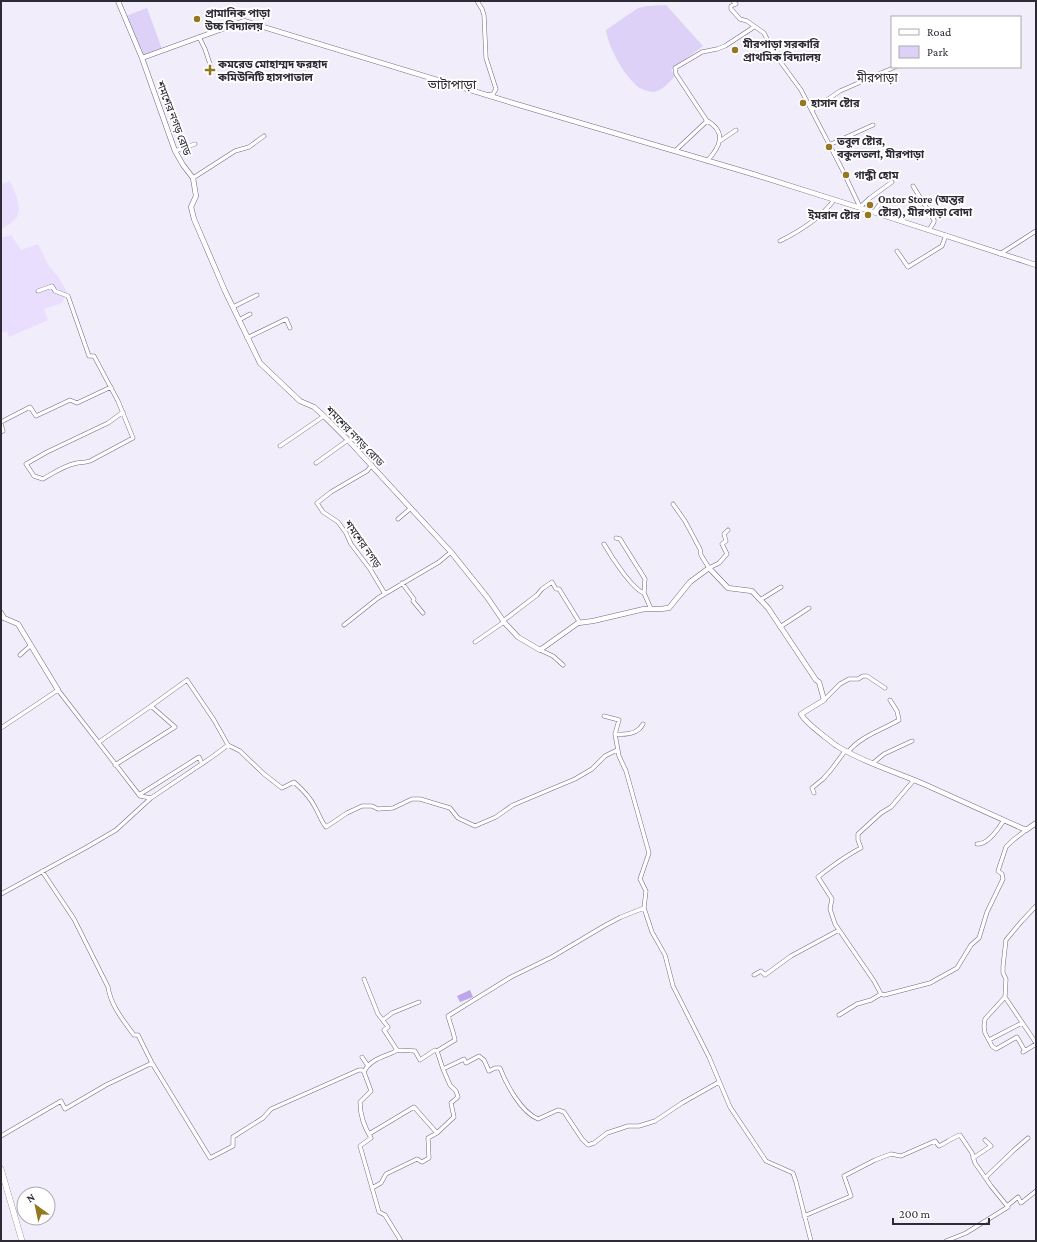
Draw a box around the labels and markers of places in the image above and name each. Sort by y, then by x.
place label: প্রামানিক পাড়া উচ্চ বিদ্যালয় [204,7,271,32]
marker: প্রামানিক পাড়া উচ্চ বিদ্যালয় [192,14,202,24]
place label: মীরপাড়া সরকারি প্রাথমিক বিদ্যালয় [742,38,821,63]
marker: মীরপাড়া সরকারি প্রাথমিক বিদ্যালয় [730,45,740,55]
place label: কমরেড মোহাম্মদ ফরহাদ কমিউনিটি হাসপাতাল [217,58,328,83]
marker: কমরেড মোহাম্মদ ফরহাদ কমিউনিটি হাসপাতাল [205,65,215,75]
place label: হাসান ষ্টোর [810,97,860,109]
marker: হাসান ষ্টোর [798,98,808,108]
place label: তবুল ষ্টোর, বকুলতলা, মীরপাড়া [836,135,925,161]
marker: তবুল ষ্টোর, বকুলতলা, মীরপাড়া [824,142,834,152]
place label: গান্ধী হোম [854,169,899,181]
marker: গান্ধী হোম [841,170,851,180]
place label: Ontor Store (অন্তর ষ্টোর), মীরপাড়া বোদা [878,193,973,219]
marker: Ontor Store (অন্তর ষ্টোর), মীরপাড়া বোদা [865,200,875,210]
place label: ইমরান ষ্টোর [807,209,860,221]
marker: ইমরান ষ্টোর [863,210,873,220]

